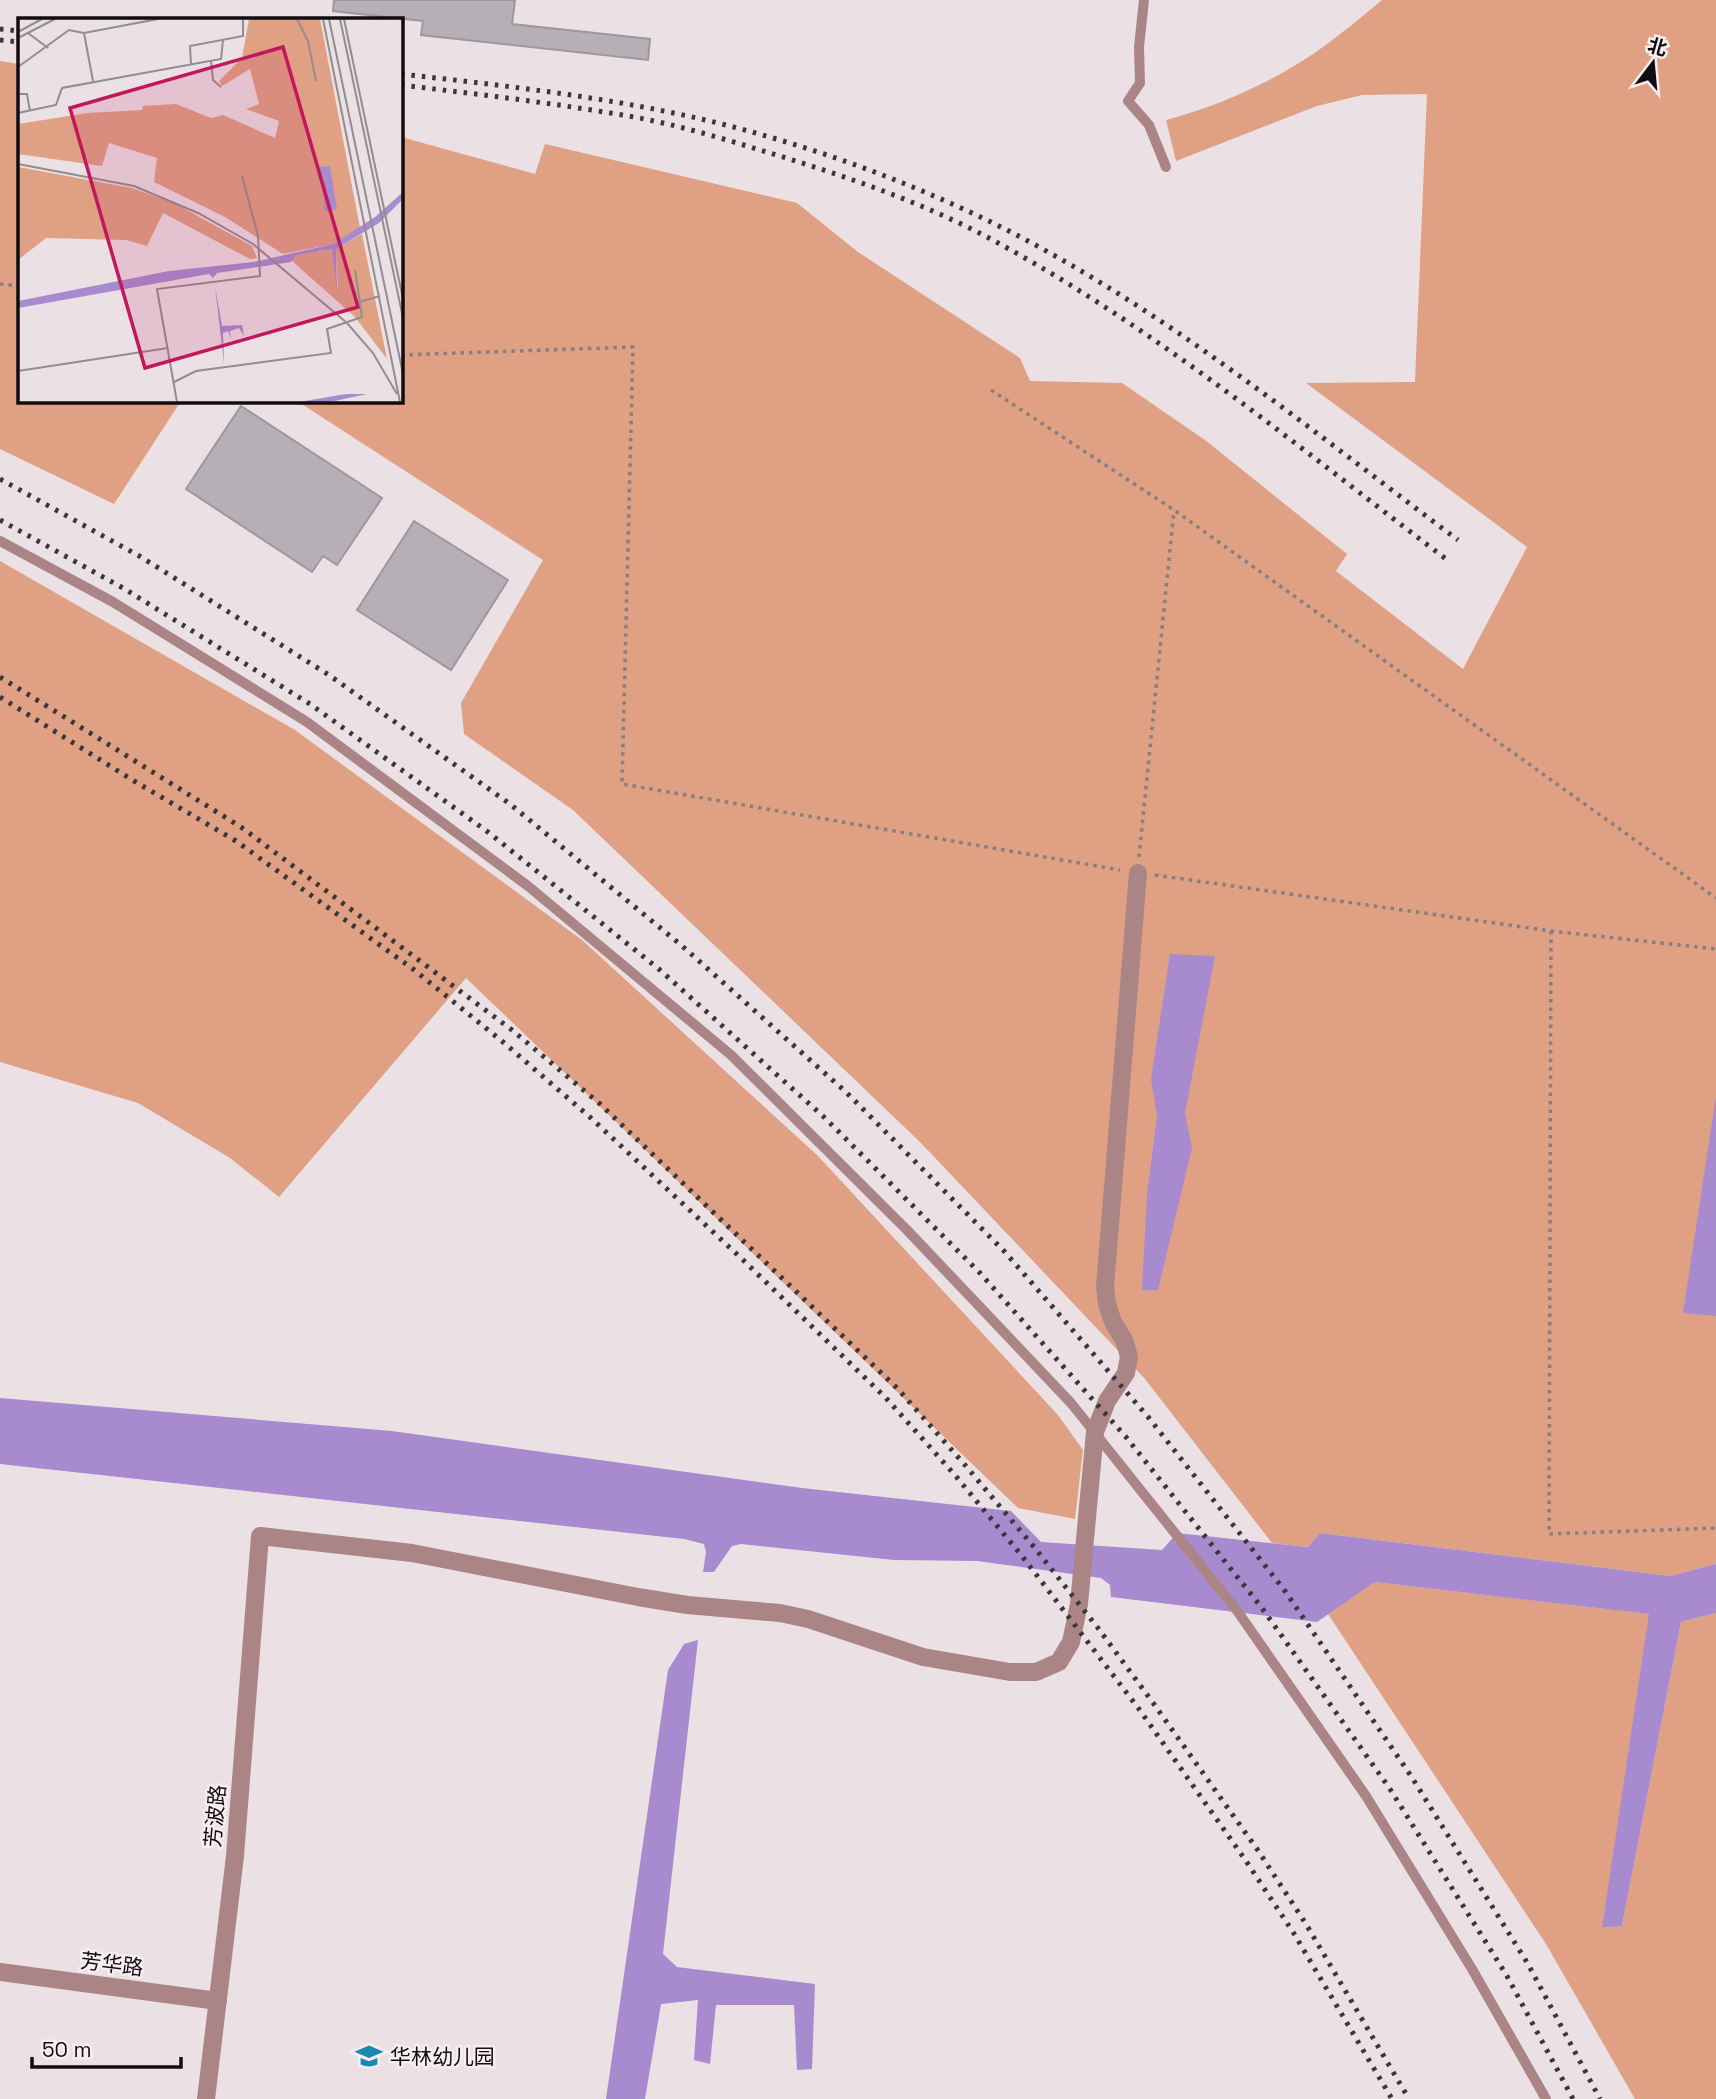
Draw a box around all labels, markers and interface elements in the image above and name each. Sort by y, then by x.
inset map [18,18,402,402]
north arrow [1618,28,1688,98]
text: 北 [1645,33,1670,62]
street label: 芳波路 [199,1783,231,1849]
street label: 芳华路 [79,1947,145,1981]
scale bar [32,2025,180,2070]
text: 50 m [42,2036,92,2063]
school or university icon: 华林幼儿园 [354,2041,384,2071]
place label: 华林幼儿园 [390,2043,495,2070]

